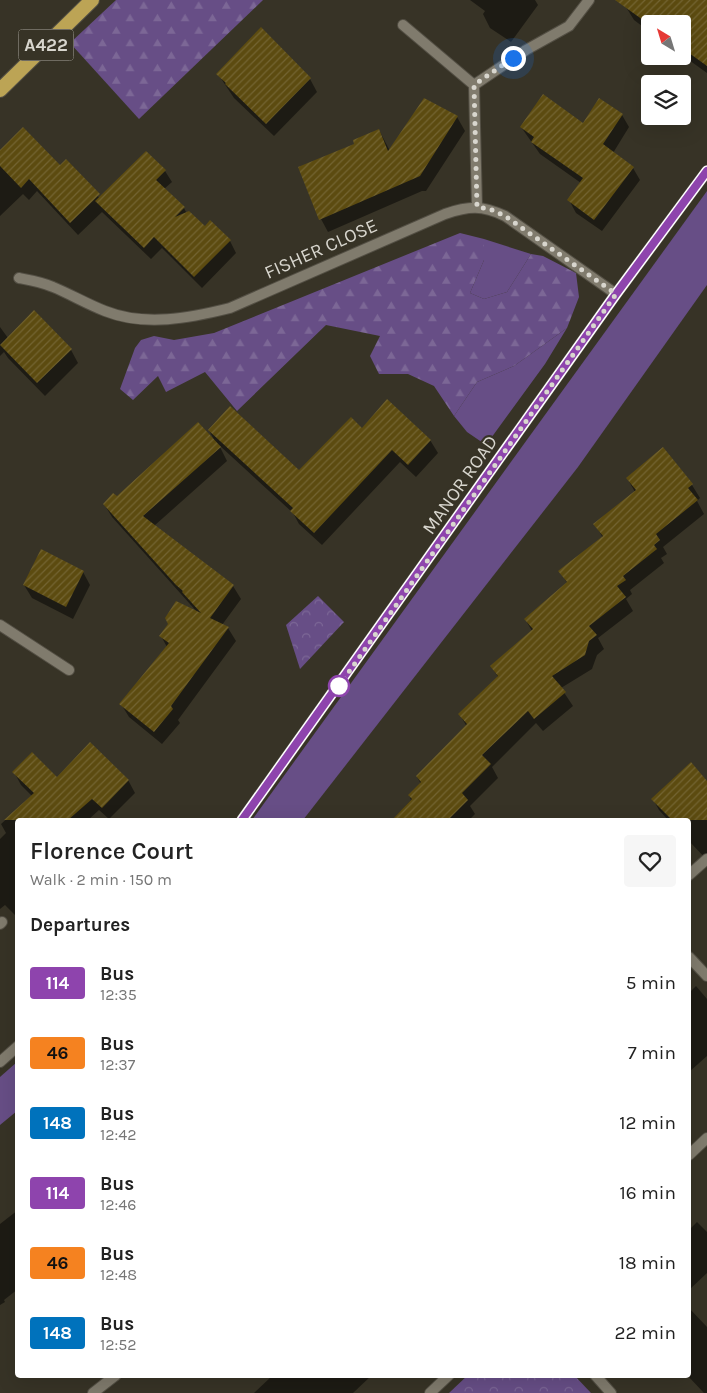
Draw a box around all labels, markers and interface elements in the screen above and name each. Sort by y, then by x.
north arrow [641,15,691,65]
map controls [641,15,691,125]
road number: A422 [18,30,74,60]
your location [501,46,526,71]
button: layers [641,75,691,125]
street label: FISHER CLOSE [261,214,381,284]
street label: MANOR ROAD [418,431,502,539]
unlabelled marker [328,675,350,697]
button: heart [624,835,676,887]
text: Florence Court [30,837,193,865]
text: Walk · 2 min · 150 m [30,870,172,889]
text: Departures [30,914,130,936]
text: Bus [100,963,134,985]
text: 114 [46,972,69,994]
text: 5 min [626,972,676,994]
text: 12:35 [100,985,137,1004]
text: Bus [100,1033,134,1055]
text: 46 [47,1042,68,1064]
text: 7 min [628,1042,676,1064]
text: 12:37 [100,1055,135,1074]
text: Bus [100,1103,134,1125]
text: 148 [43,1112,72,1134]
text: 12 min [619,1112,676,1134]
text: 12:42 [100,1125,136,1144]
text: Bus [100,1173,134,1195]
text: 114 [46,1182,69,1204]
text: 16 min [619,1182,676,1204]
text: 12:46 [100,1195,136,1214]
text: Bus [100,1243,134,1265]
text: 46 [47,1252,68,1274]
text: 18 min [619,1252,676,1274]
text: 12:48 [100,1265,137,1284]
text: Bus [100,1313,134,1335]
text: 148 [43,1322,72,1344]
text: 22 min [615,1322,676,1344]
text: 12:52 [100,1335,137,1354]

